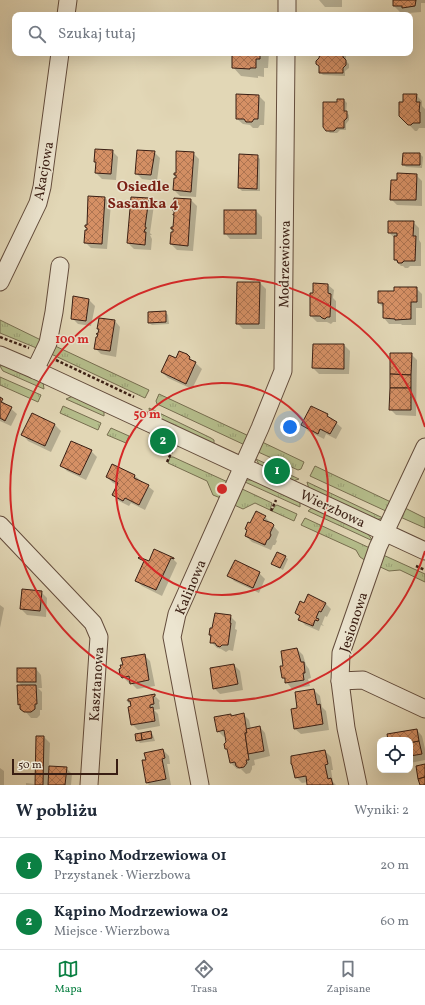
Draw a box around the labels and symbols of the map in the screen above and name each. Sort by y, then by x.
street label: Akacjowa [30,140,59,202]
district label: Osiedle Sasanka 4 [108,177,178,215]
street label: Modrzewiowa [275,220,296,308]
text: 100 m [55,332,89,348]
text: 50 m [133,407,161,423]
your location [280,417,300,437]
pin: 2 [150,426,176,456]
pin: 1 [264,456,290,486]
centre of rings [215,482,229,496]
street label: Wierzbowa [297,486,368,533]
street label: Kalinowa [171,557,212,618]
street label: Jesionowa [336,590,373,655]
street label: Kasztanowa [85,646,110,722]
scale bar [12,757,118,776]

